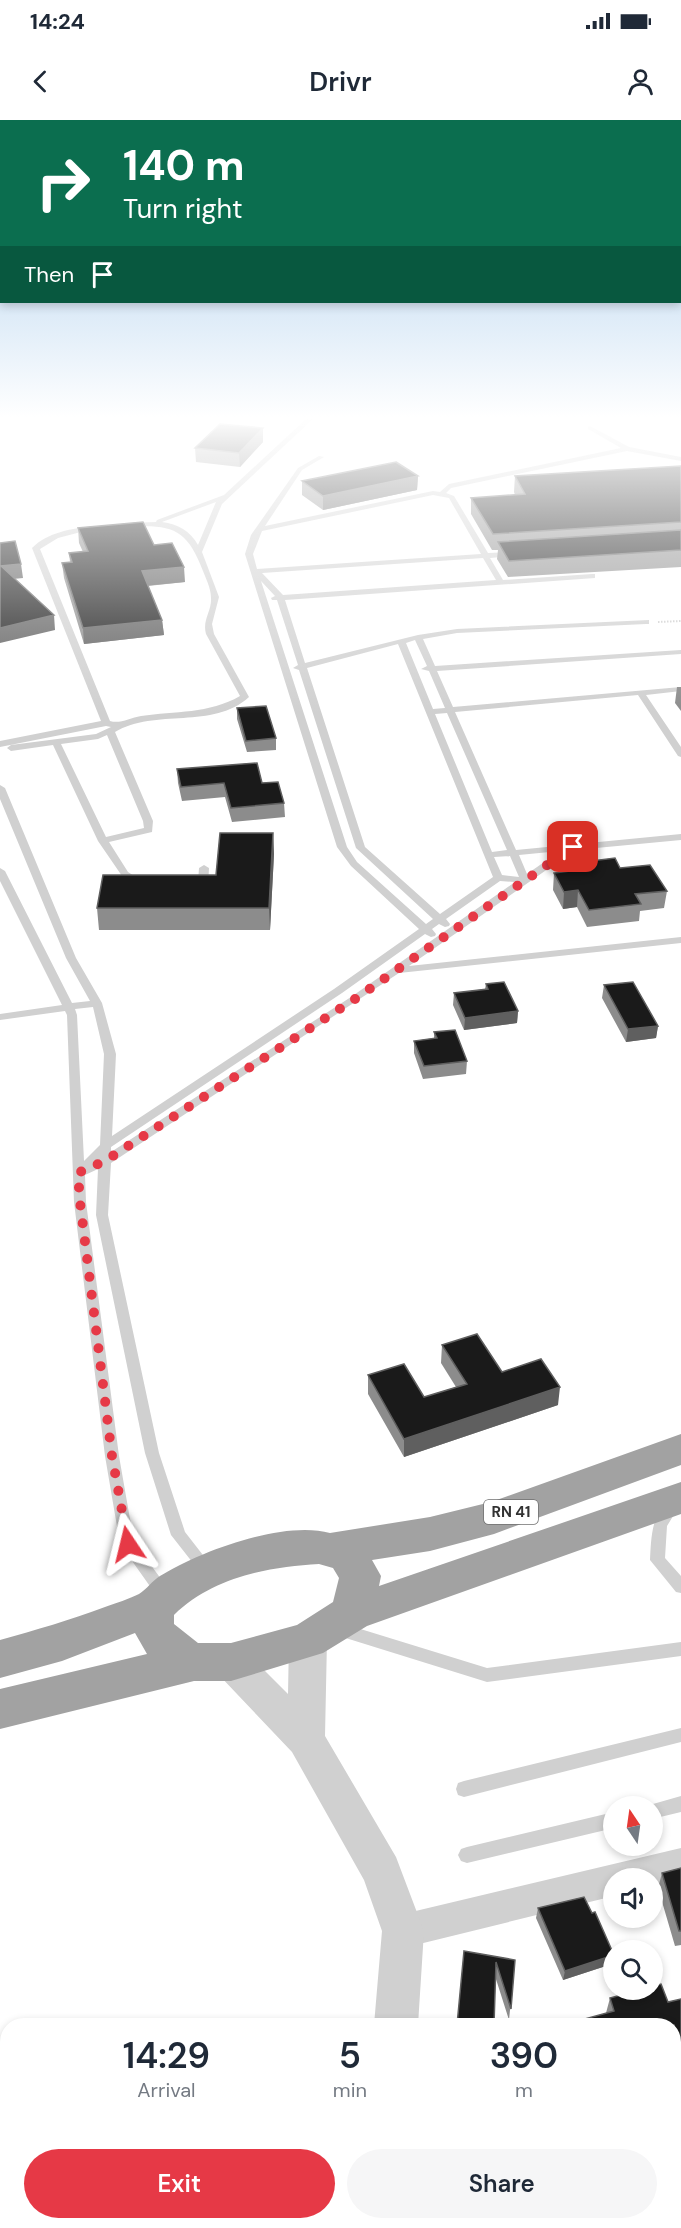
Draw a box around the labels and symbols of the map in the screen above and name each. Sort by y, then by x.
pin [547,821,598,872]
road number: RN 41 [484,1500,538,1524]
position arrow [96,1512,160,1576]
north arrow [603,1796,663,1856]

